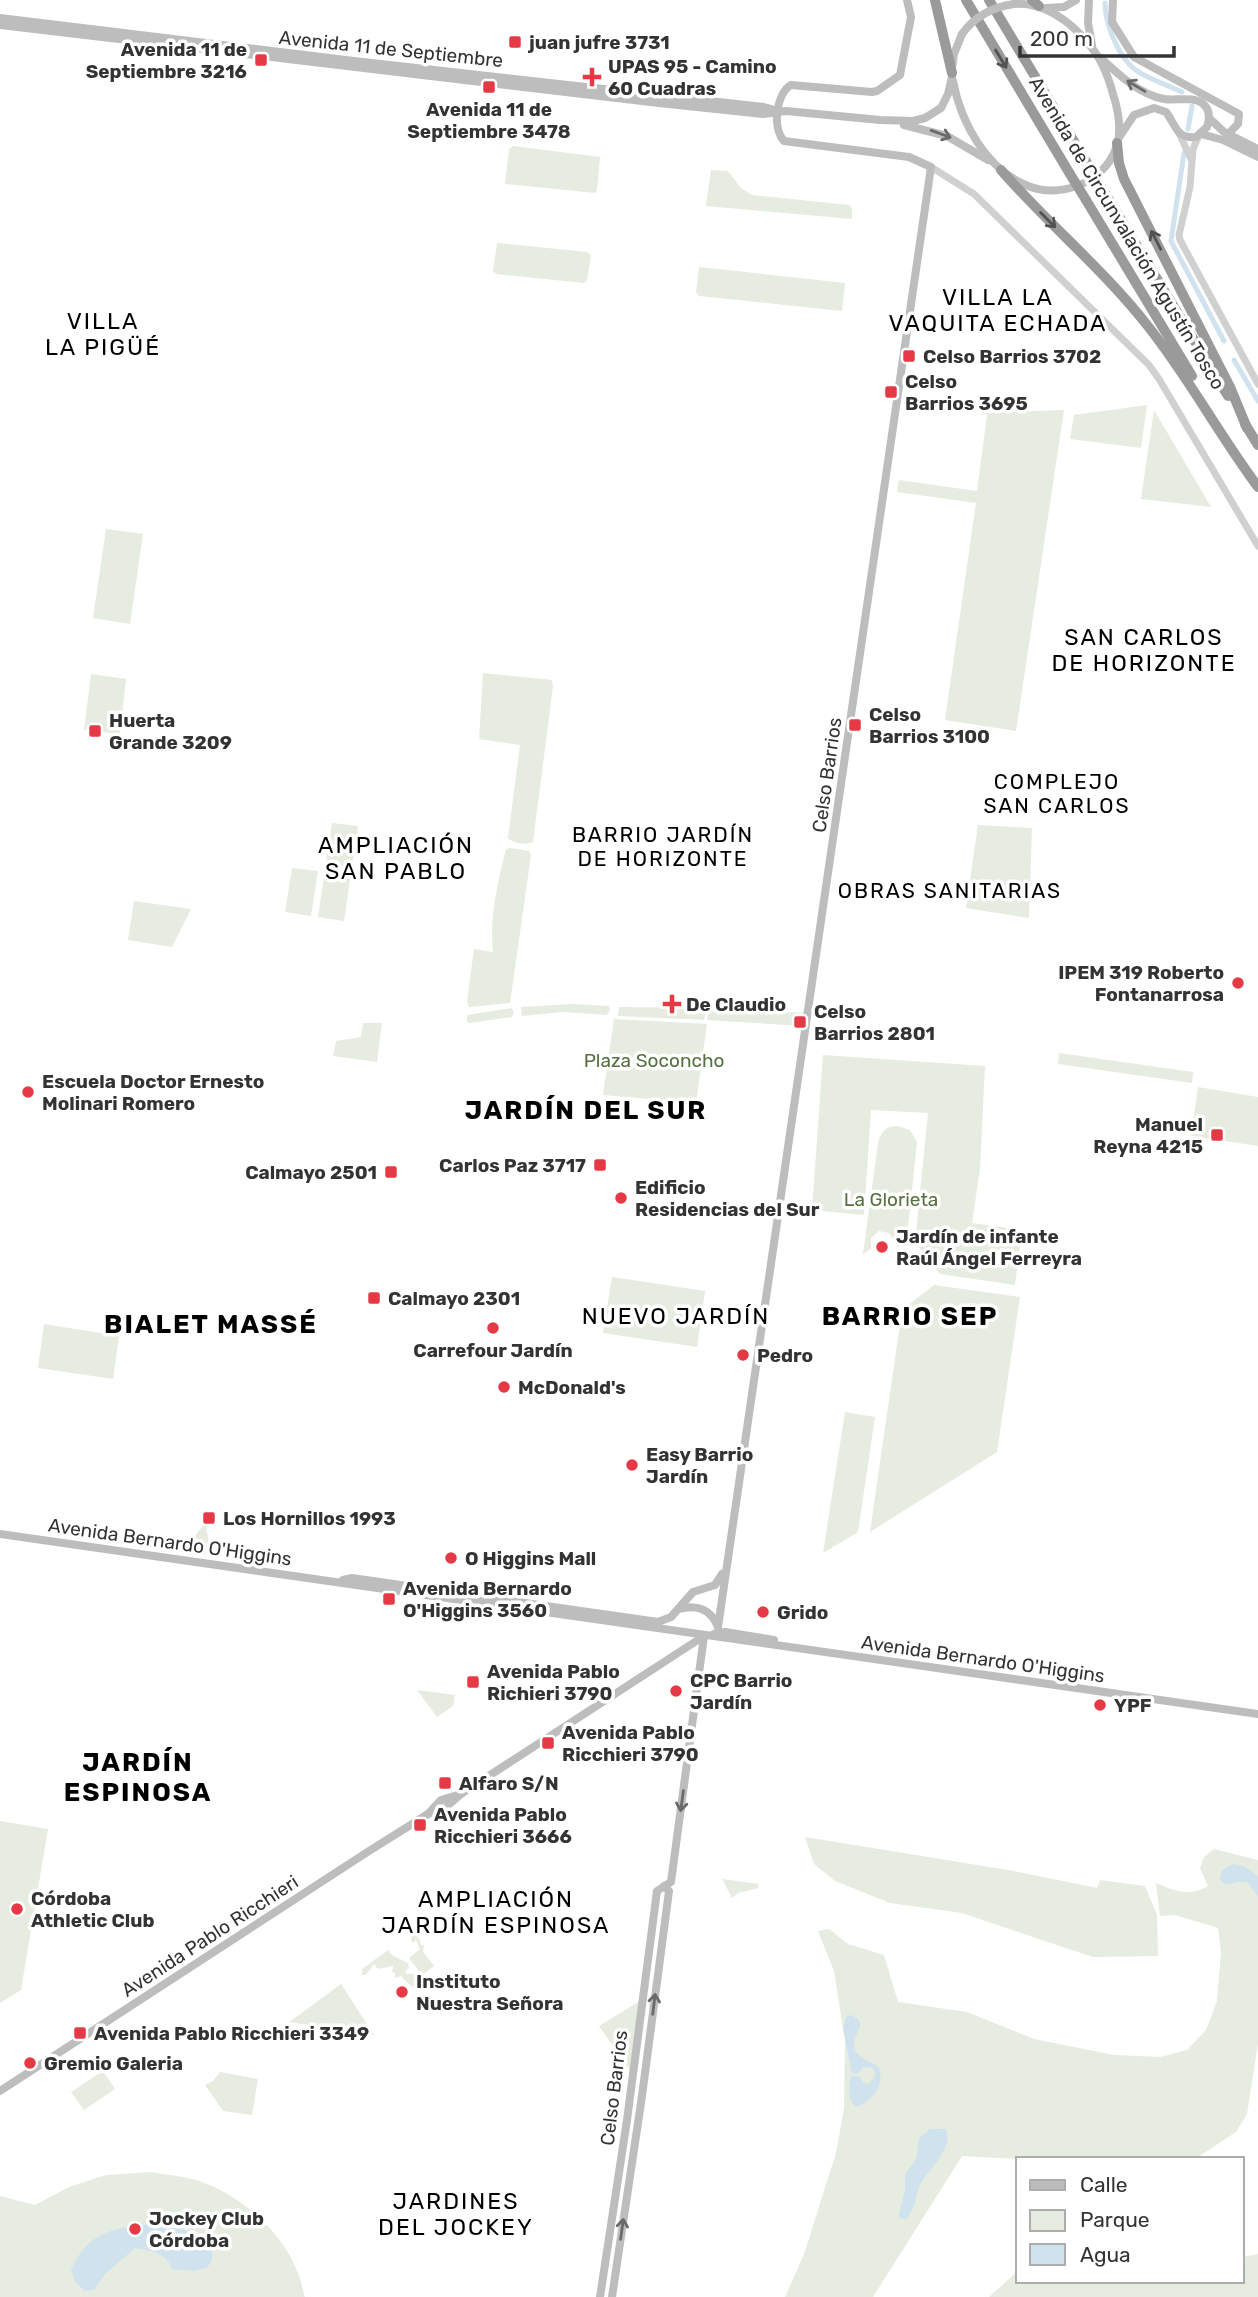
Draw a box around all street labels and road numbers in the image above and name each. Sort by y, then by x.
street label: Avenida 11 de Septiembre [278,26,504,72]
street label: Avenida de Circunvalación Agustín Tosco [1024,72,1230,394]
street label: Celso Barrios [808,716,846,834]
street label: Avenida Bernardo O'Higgins [47,1514,293,1570]
street label: Avenida Bernardo O'Higgins [860,1631,1106,1687]
street label: Avenida Pablo Ricchieri [117,1870,303,2002]
street label: Celso Barrios [596,2029,632,2147]

